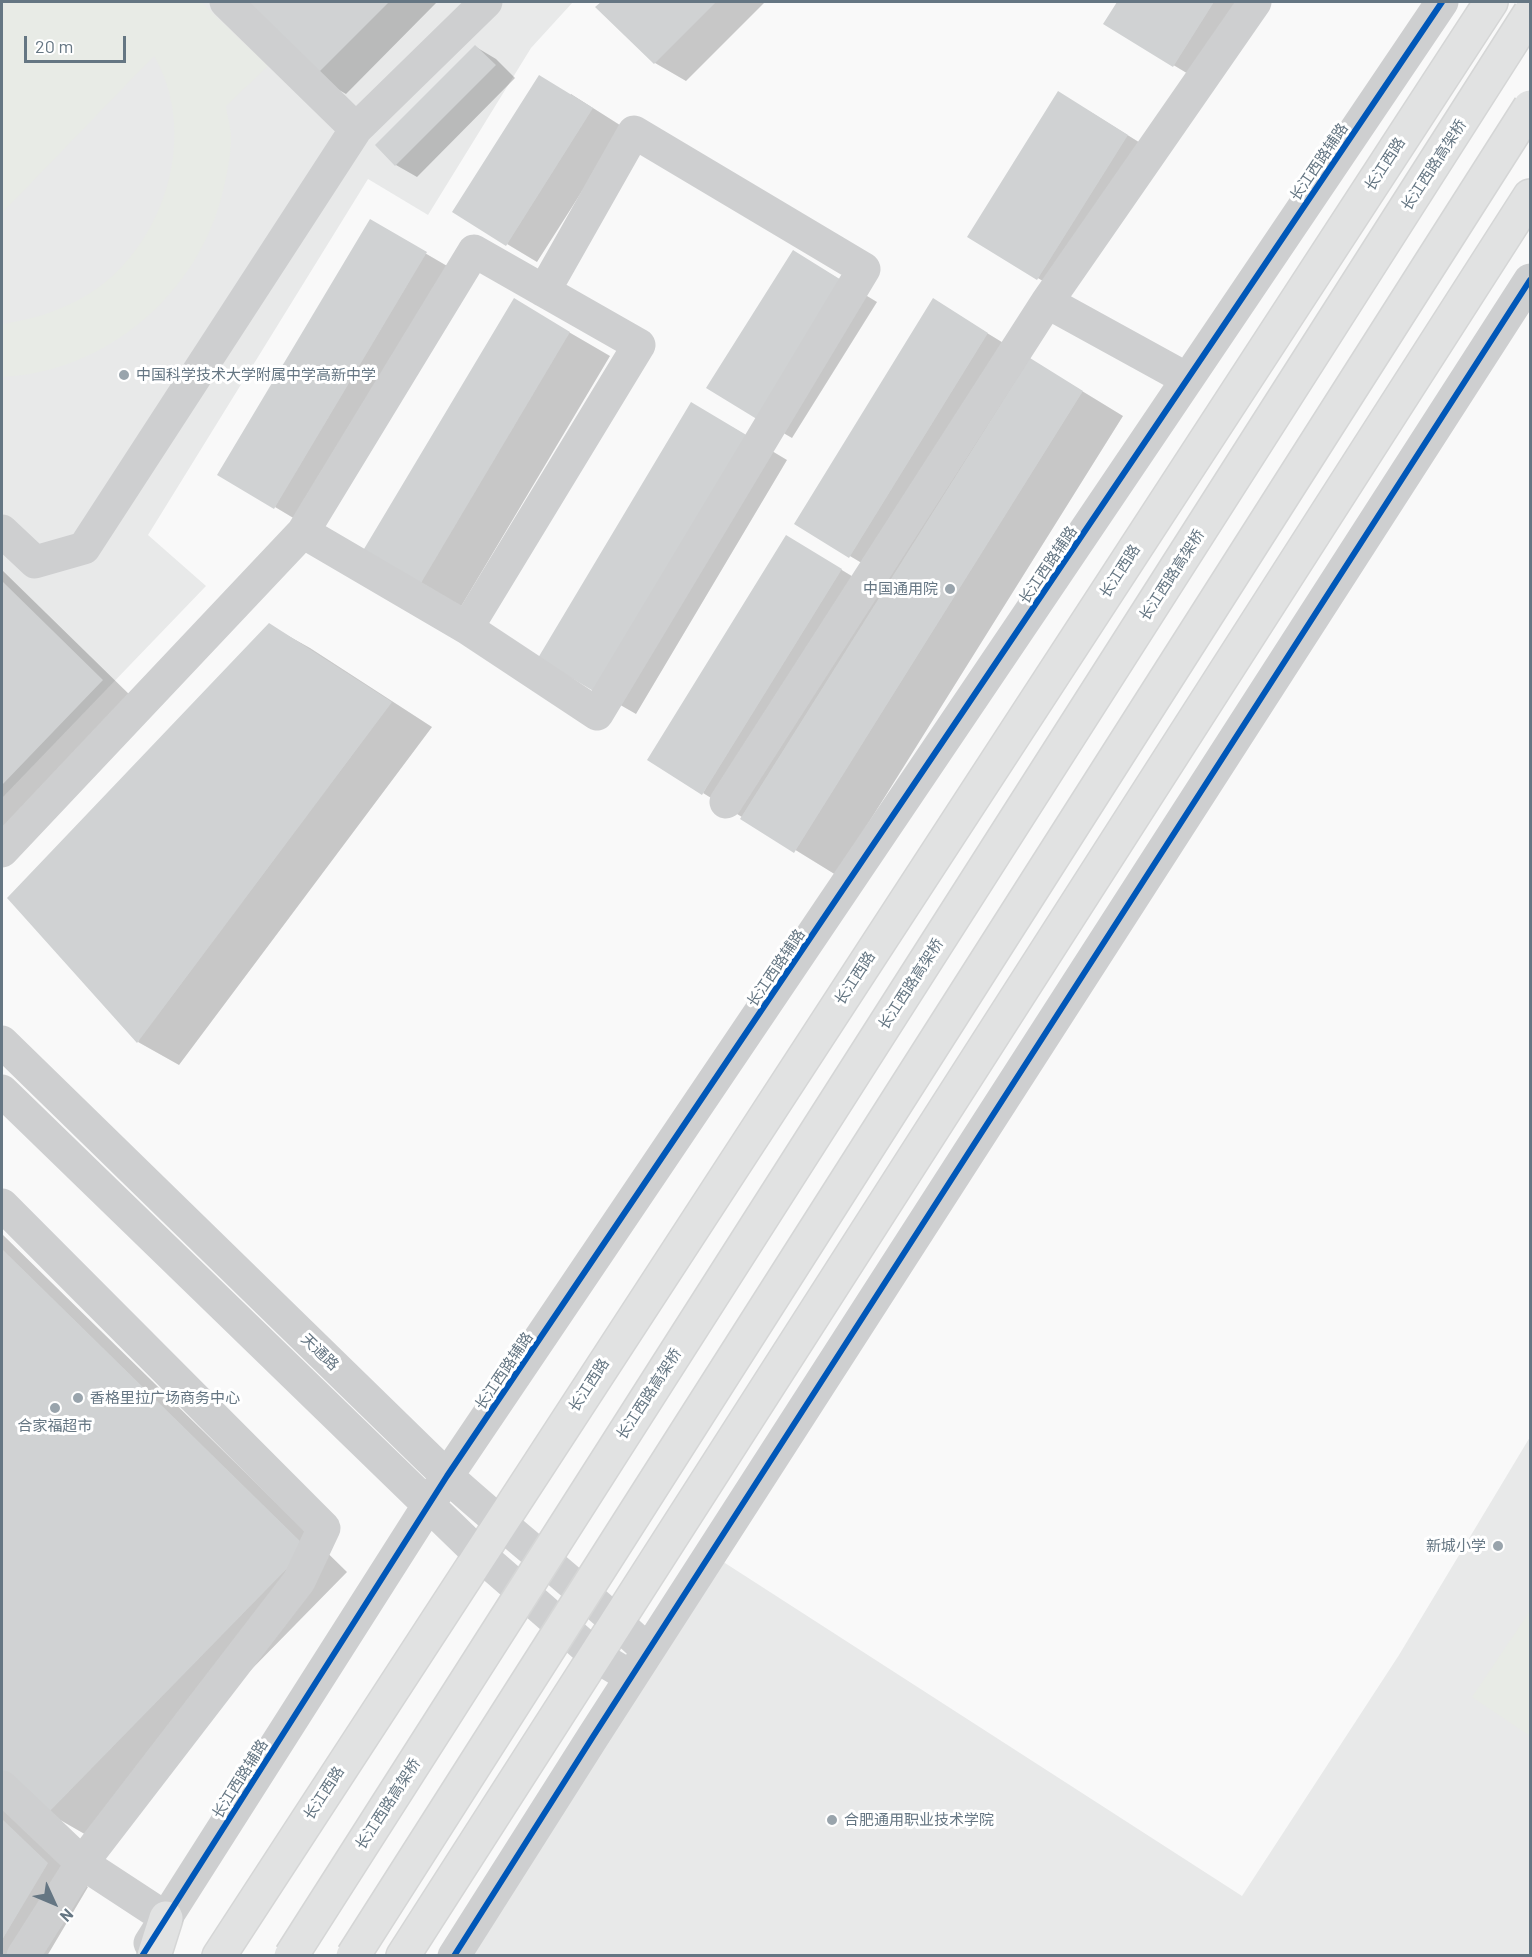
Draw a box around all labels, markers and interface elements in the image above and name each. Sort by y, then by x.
scale bar [27,24,129,62]
text: 20 m [35,35,73,57]
street label: 长江西路高架桥 [1398,116,1470,214]
street label: 长江西路辅路 [1286,120,1352,204]
street label: 长江西路 [1361,134,1409,194]
place label: 中国科学技术大学附属中学高新中学 [136,366,376,384]
marker: 中国科学技术大学附属中学高新中学 [117,368,131,382]
street label: 长江西路辅路 [1015,523,1081,607]
street label: 长江西路高架桥 [1136,526,1208,624]
street label: 长江西路 [1096,541,1144,601]
place label: 中国通用院 [863,580,938,598]
marker: 中国通用院 [943,582,957,596]
street label: 长江西路辅路 [743,926,809,1010]
street label: 长江西路高架桥 [875,935,947,1033]
street label: 长江西路 [831,948,879,1008]
street label: 长江西路辅路 [471,1329,537,1413]
street label: 天通路 [298,1330,342,1374]
street label: 长江西路高架桥 [613,1345,685,1443]
street label: 长江西路 [565,1355,613,1415]
place label: 香格里拉广场商务中心 [90,1389,240,1407]
marker: 香格里拉广场商务中心 [71,1391,85,1405]
marker: 合家福超市 [48,1401,62,1415]
place label: 合家福超市 [18,1417,92,1435]
place label: 新城小学 [1426,1537,1486,1555]
marker: 新城小学 [1491,1539,1505,1553]
street label: 长江西路辅路 [209,1736,271,1822]
street label: 长江西路高架桥 [352,1755,424,1853]
street label: 长江西路 [300,1763,348,1823]
place label: 合肥通用职业技术学院 [844,1811,994,1829]
marker: 合肥通用职业技术学院 [825,1813,839,1827]
north arrow [24,1873,84,1933]
text: N [57,1905,78,1926]

